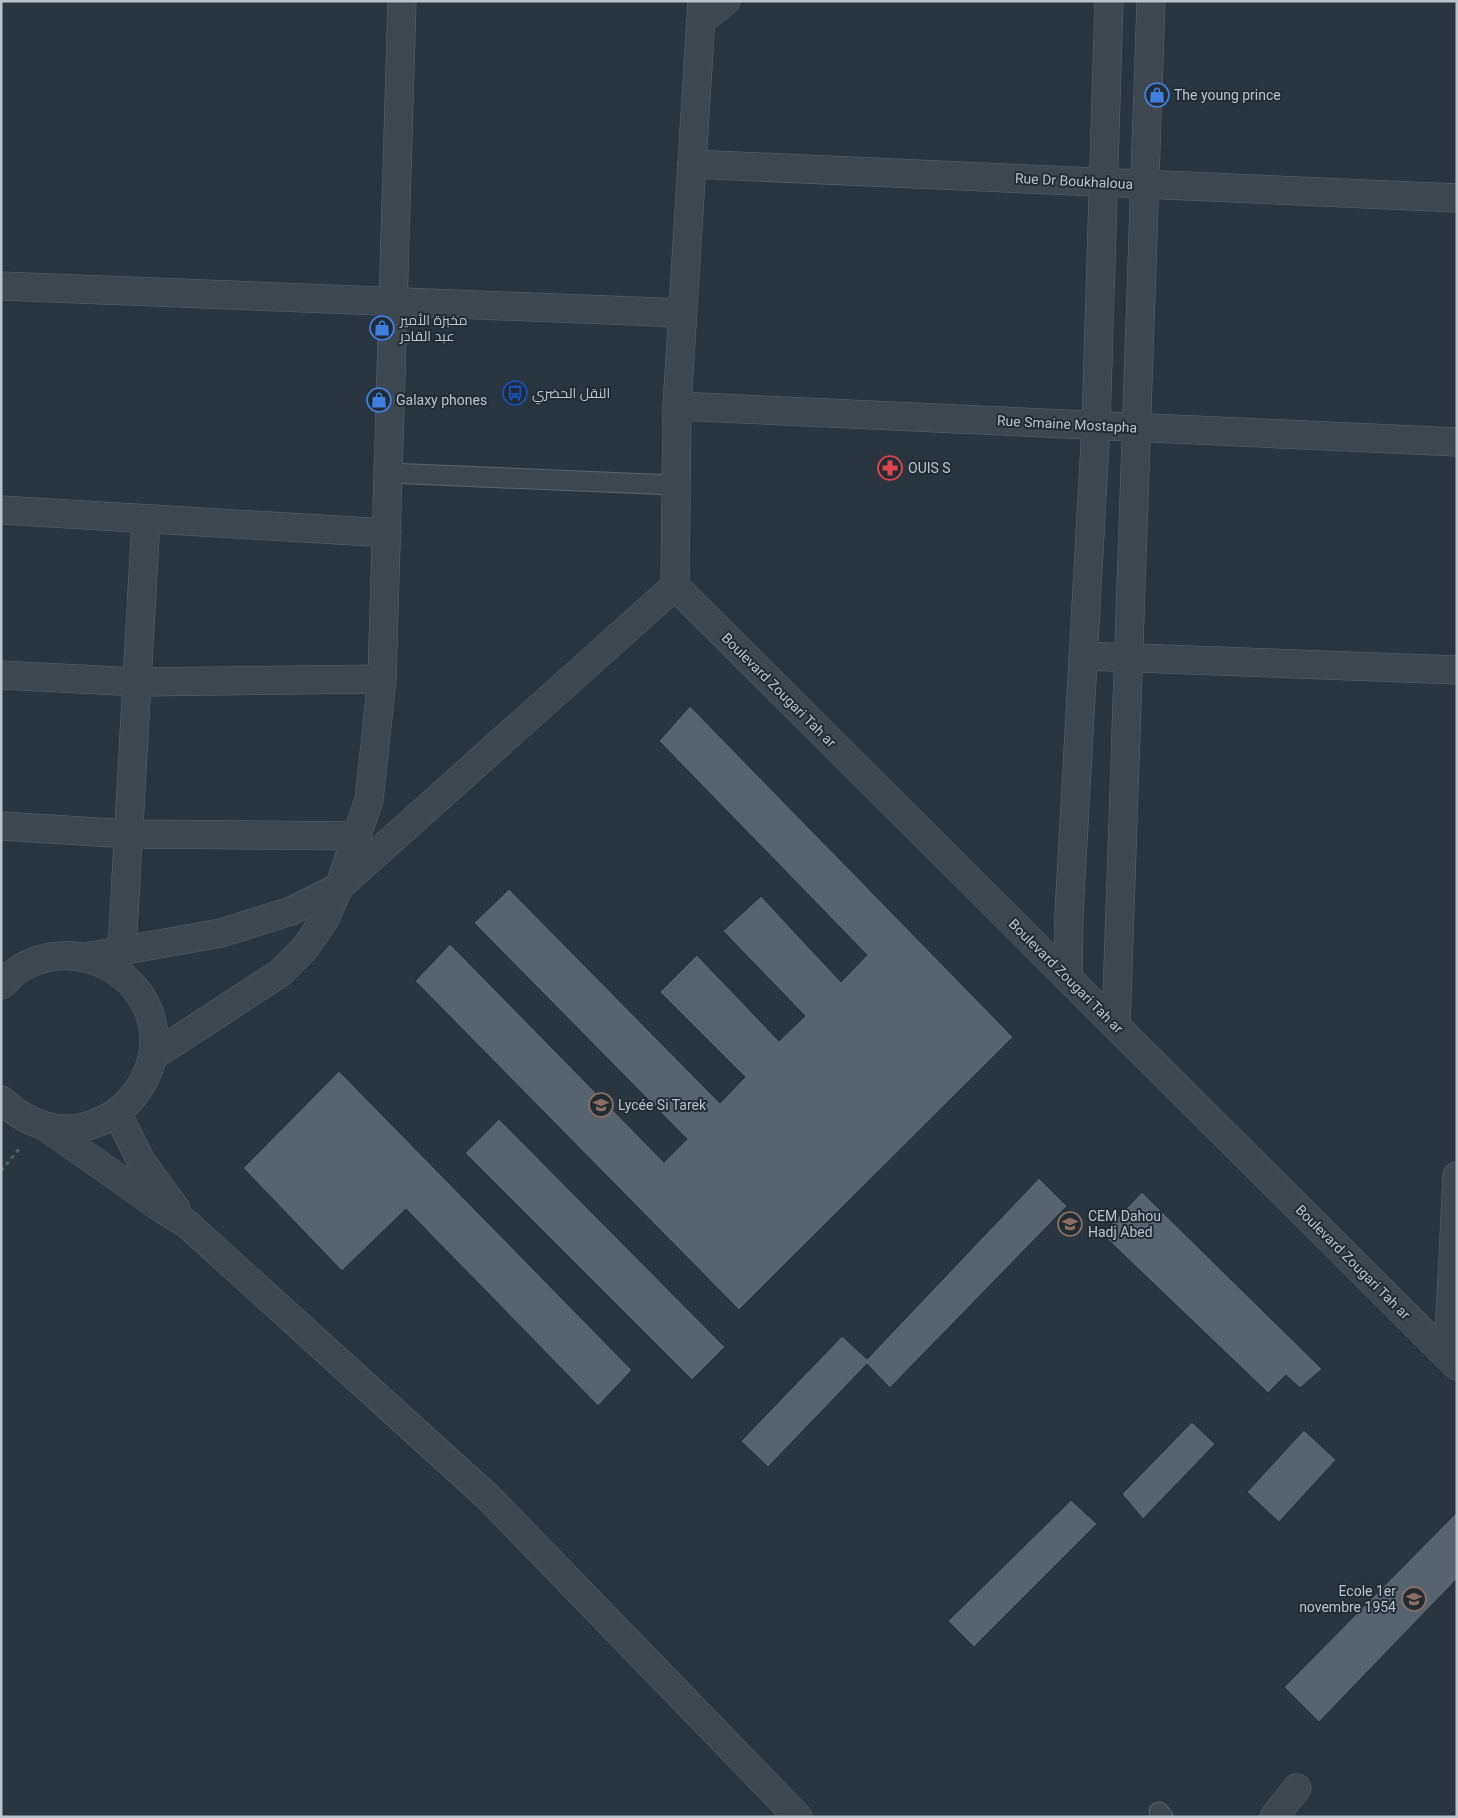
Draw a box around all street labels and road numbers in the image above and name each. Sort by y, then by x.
street label: Rue Dr Boukhaloua [1015,170,1133,192]
street label: Rue Smaine Mostapha [997,412,1137,436]
street label: Boulevard Zougari Tah ar [719,630,840,751]
street label: Boulevard Zougari Tah ar [1006,916,1127,1037]
street label: Boulevard Zougari Tah ar [1293,1202,1414,1323]

